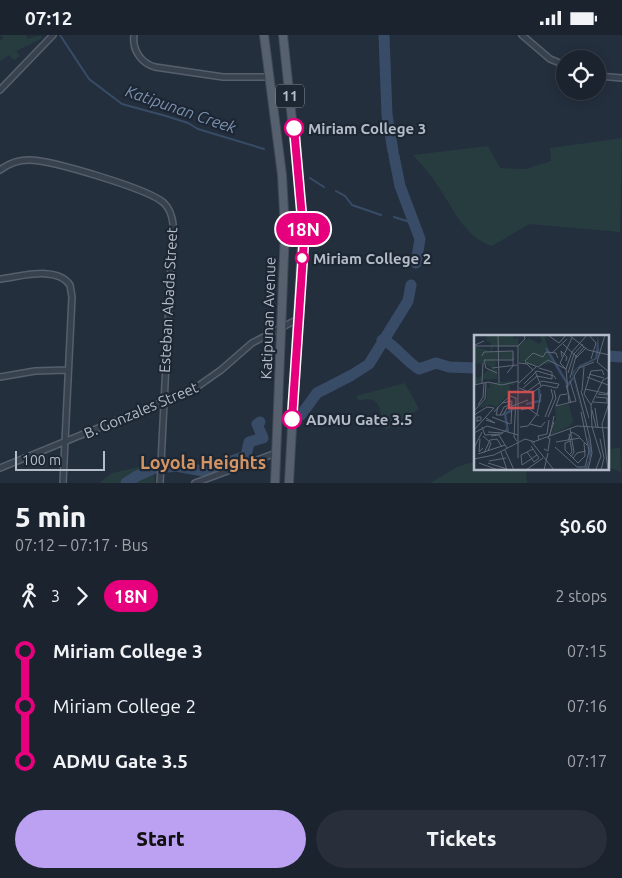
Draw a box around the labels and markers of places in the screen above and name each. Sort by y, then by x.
marker: Miriam College 3 [284,118,304,138]
place label: Miriam College 3 [308,120,426,137]
place label: Miriam College 2 [313,250,431,267]
marker: Miriam College 2 [295,251,309,265]
marker: ADMU Gate 3.5 [282,409,302,429]
place label: ADMU Gate 3.5 [306,411,412,428]

